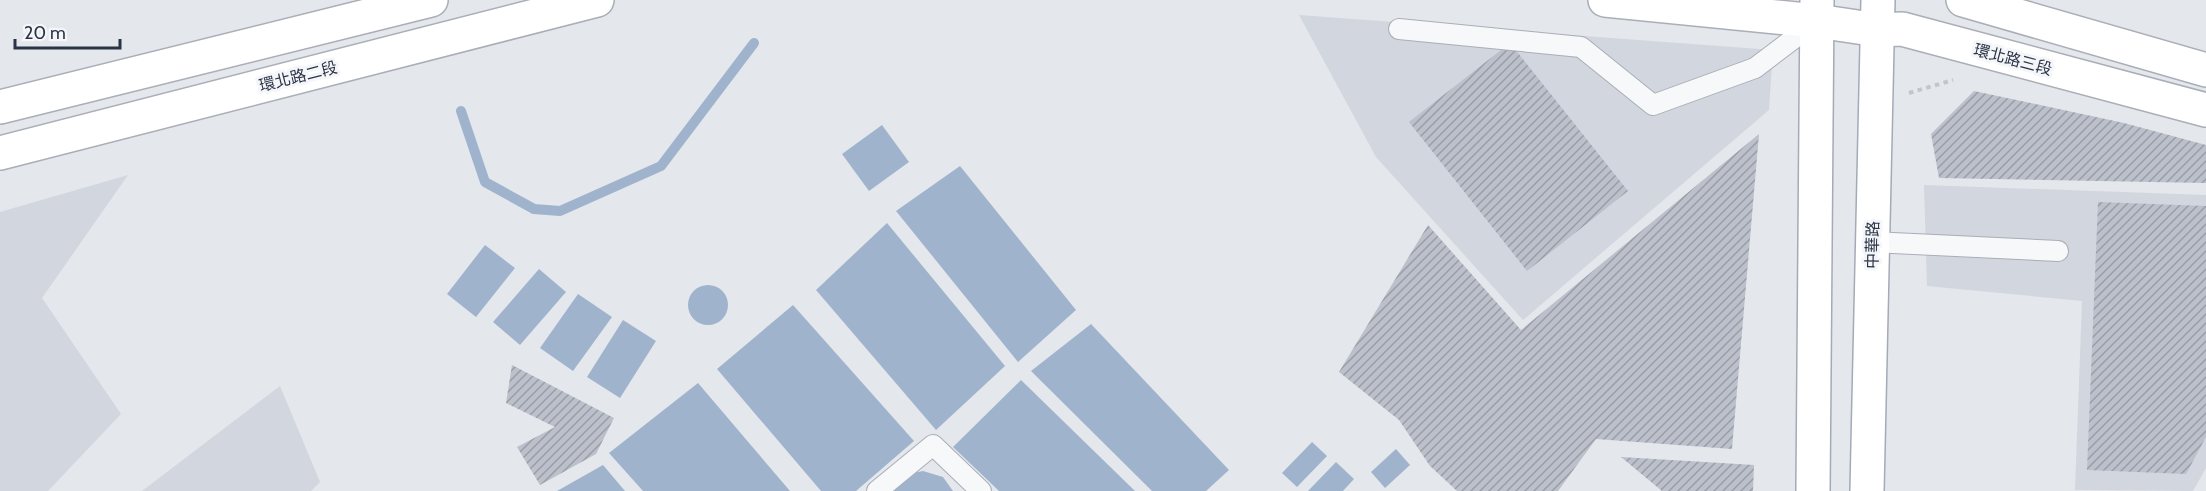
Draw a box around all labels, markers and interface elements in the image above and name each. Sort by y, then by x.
scale bar [15,12,120,50]
text: 20 m [24,22,66,44]
street label: 環北路三段 [1972,40,2054,79]
street label: 環北路二段 [257,58,339,95]
street label: 中華路 [1863,221,1882,269]

